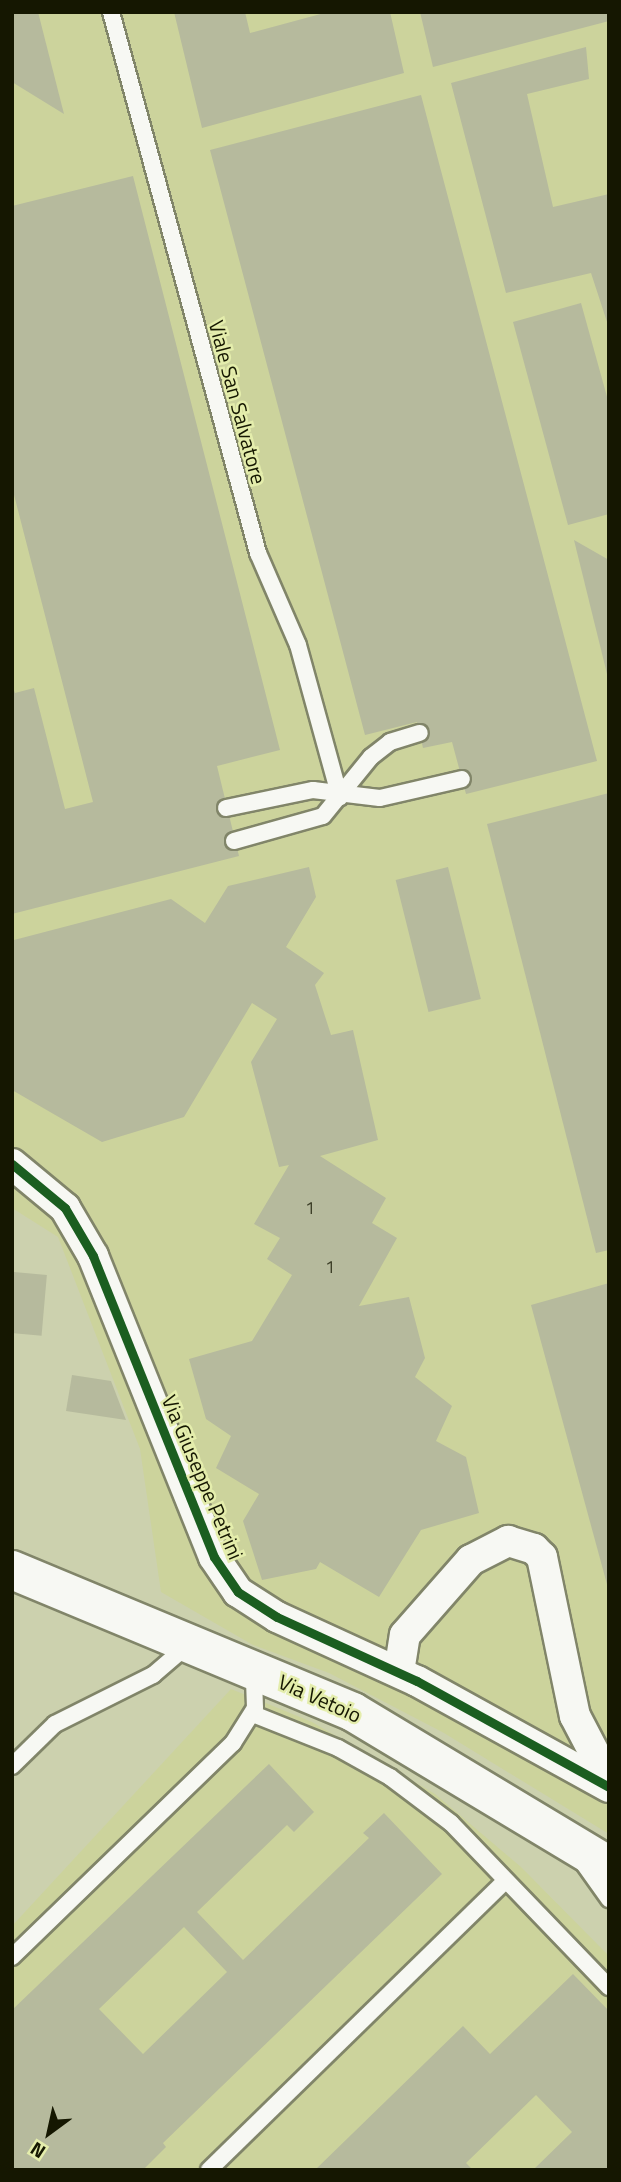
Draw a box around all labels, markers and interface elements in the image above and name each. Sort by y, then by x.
street label: Viale San Salvatore [204,317,272,487]
house number: 1 [305,1197,315,1219]
house number: 1 [325,1256,335,1278]
street label: Via Giuseppe Petrini [157,1391,249,1563]
street label: Via Vetoio [275,1669,365,1727]
north arrow [14,2098,84,2168]
text: N [24,2135,51,2167]

